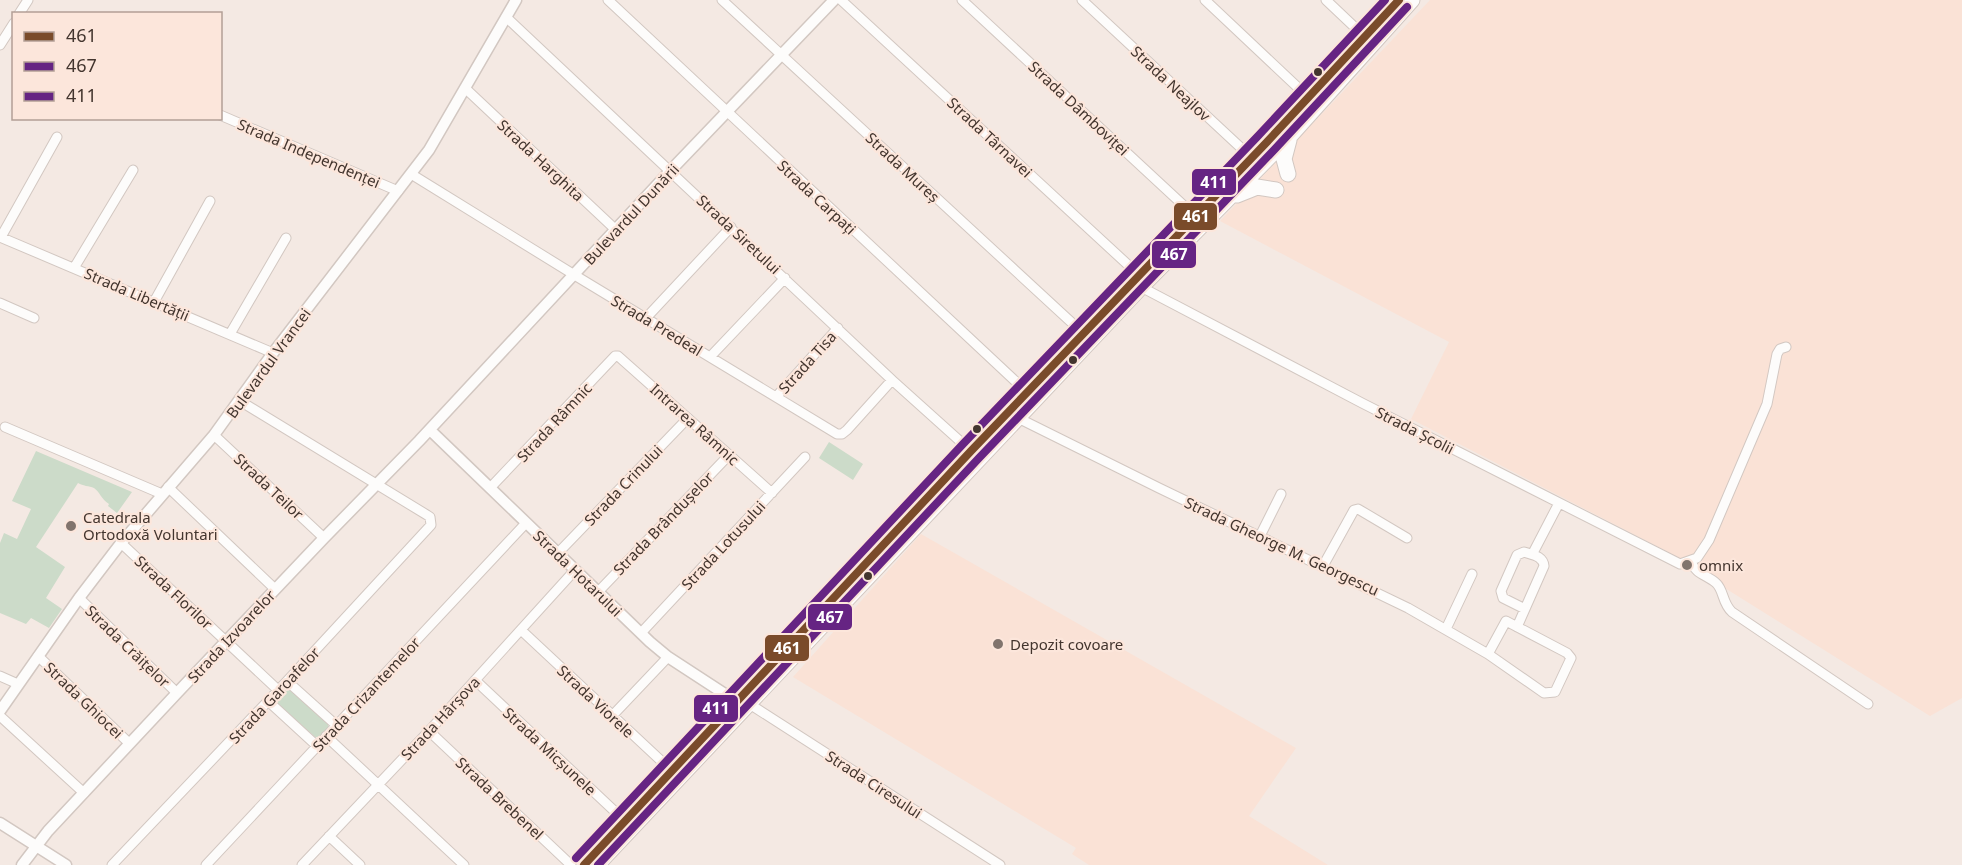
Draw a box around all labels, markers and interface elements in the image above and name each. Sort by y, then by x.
legend [12,12,222,120]
text: 461 [66,23,97,47]
street label: Strada Neajlov [1127,41,1215,125]
text: 467 [66,53,97,77]
street label: Strada Dâmboviței [1025,56,1133,160]
unlabelled marker [1312,66,1324,78]
text: 411 [66,83,97,107]
street label: Strada Târnavei [943,93,1037,181]
street label: Strada Independenței [235,114,383,192]
street label: Strada Harghita [493,115,589,205]
street label: Strada Mureș [862,128,944,206]
street label: Strada Carpați [773,155,861,239]
street label: Bulevardul Dunării [579,159,683,269]
line badge: 411 [1191,168,1237,196]
text: 411 [1200,171,1228,193]
street label: Strada Siretului [693,190,785,278]
line badge: 461 [1173,202,1218,231]
text: 461 [1182,205,1210,227]
line badge: 467 [1151,240,1197,269]
text: 467 [1160,243,1188,265]
street label: Strada Libertății [81,263,193,325]
street label: Strada Predeal [608,290,706,360]
street label: Bulevardul Vrancei [221,304,315,422]
street label: Strada Tisa [774,327,840,397]
unlabelled marker [1067,354,1079,366]
street label: Strada Râmnic [512,378,596,466]
street label: Intrarea Râmnic [646,379,744,469]
street label: Strada Școlii [1372,402,1458,458]
unlabelled marker [971,423,983,435]
street label: Strada Crinului [579,440,667,530]
street label: Strada Teilor [230,449,308,523]
street label: Strada Brândușelor [609,467,717,579]
street label: Strada Gheorge M. Georgescu [1182,492,1382,600]
street label: Strada Lotusului [677,496,769,594]
place label: Catedrala Ortodoxă Voluntari [83,507,218,544]
marker: Catedrala Ortodoxă Voluntari [64,519,78,533]
street label: Strada Hotarului [529,526,627,620]
street label: Strada Florilor [131,551,217,633]
place label: omnix [1699,555,1743,575]
marker: omnix [1680,558,1694,572]
unlabelled marker [862,570,874,582]
street label: Strada Izvoarelor [183,585,279,687]
street label: Strada Crăițelor [81,601,175,691]
line badge: 467 [807,603,853,631]
text: 467 [816,606,844,628]
street label: Strada Crizantemelor [308,633,424,755]
line badge: 461 [764,634,810,662]
place label: Depozit covoare [1010,634,1123,654]
text: 461 [773,637,801,659]
marker: Depozit covoare [991,637,1005,651]
street label: Strada Garoafelor [224,642,324,748]
street label: Strada Ghiocei [40,657,128,743]
street label: Strada Viorele [553,660,639,742]
street label: Strada Hârșova [396,672,484,764]
line badge: 411 [693,694,739,723]
text: 411 [702,697,730,719]
street label: Strada Micșunele [499,703,601,799]
street label: Strada Ciresului [822,745,926,823]
street label: Strada Brebenel [452,752,548,844]

